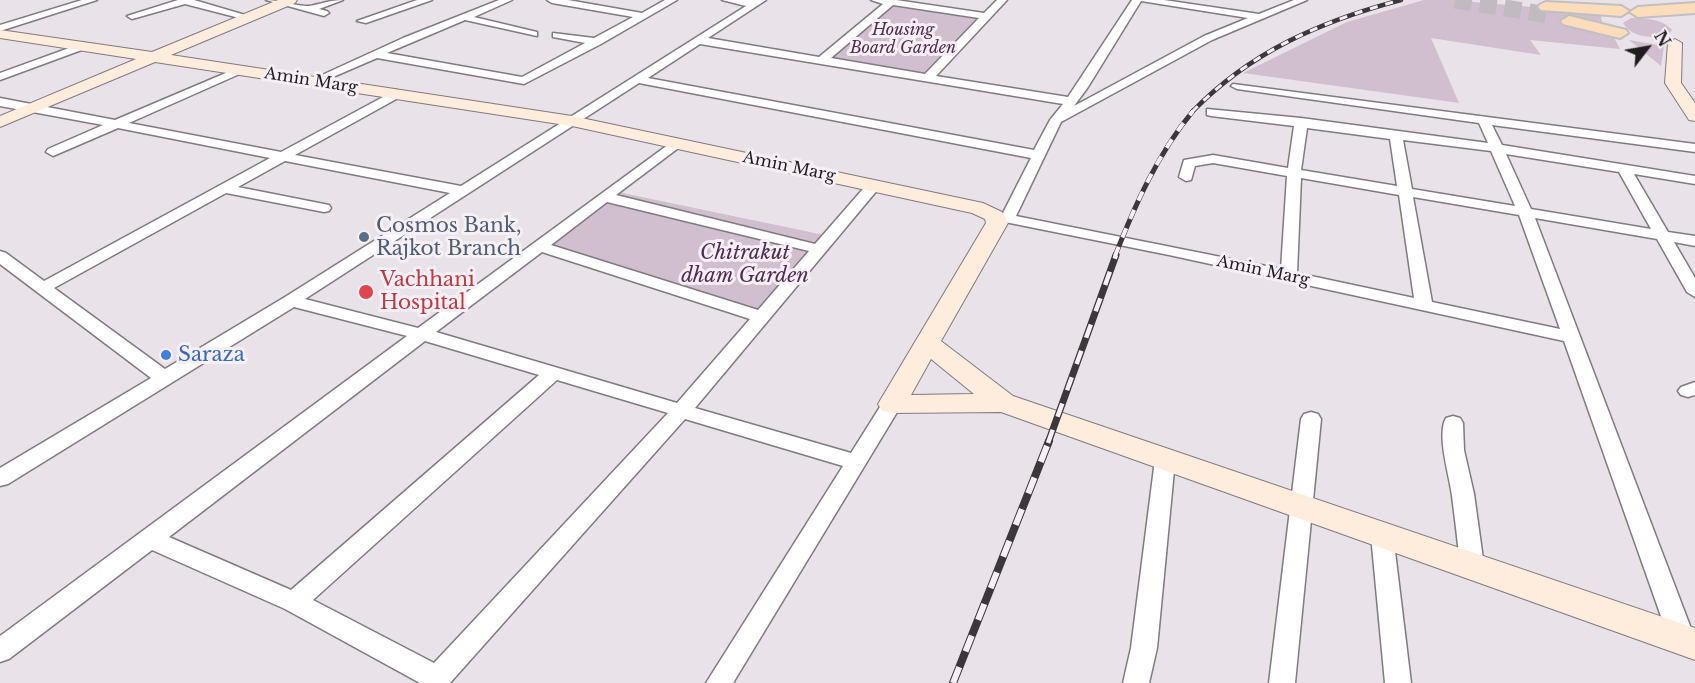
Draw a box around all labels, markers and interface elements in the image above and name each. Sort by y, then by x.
north arrow [1617,18,1677,78]
park label: Housing Board Garden [850,20,956,58]
text: N [1650,27,1675,50]
street label: Amin Marg [263,64,359,98]
street label: Amin Marg [741,148,837,186]
place label: Cosmos Bank, Rajkot Branch [376,214,522,261]
marker: Cosmos Bank, Rajkot Branch [357,230,371,244]
park label: Chitrakut dham Garden [681,241,809,288]
street label: Amin Marg [1215,252,1311,290]
place label: Vachhani Hospital [380,268,475,315]
marker: Vachhani Hospital [357,283,375,301]
place label: Saraza [178,343,245,367]
marker: Saraza [159,348,173,362]

